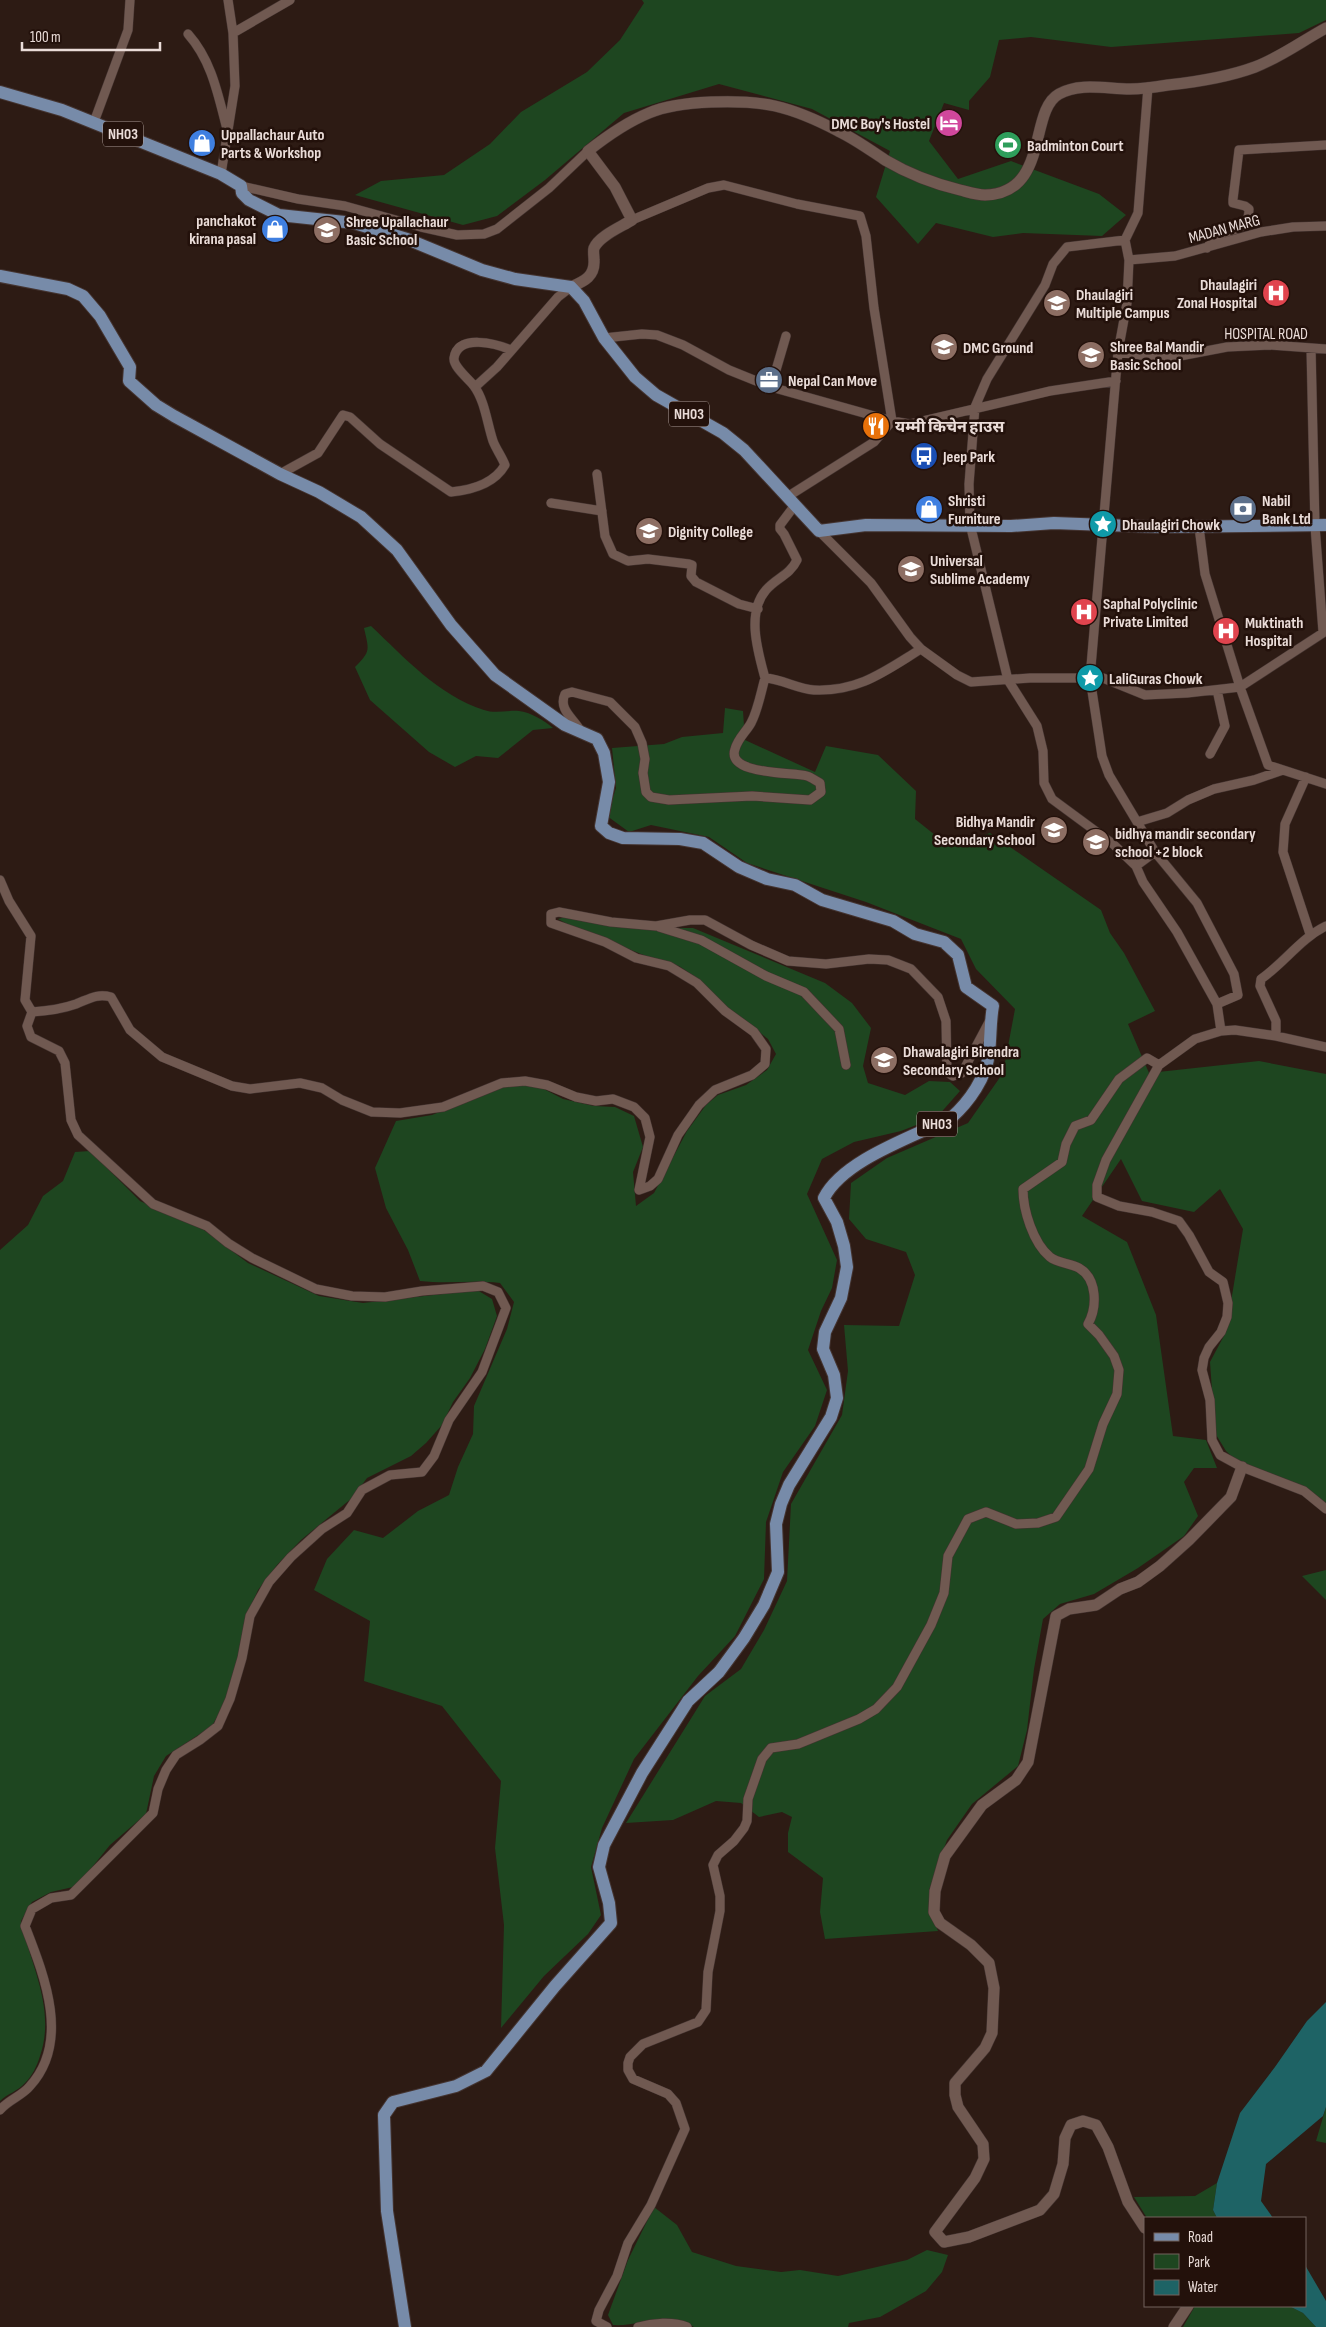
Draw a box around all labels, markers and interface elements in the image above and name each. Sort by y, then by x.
scale bar [22,20,160,52]
text: 100 m [30,28,61,47]
hotel icon: DMC Boy's Hostel [934,108,964,138]
place label: DMC Boy's Hostel [831,115,930,134]
road number: NH03 [103,122,143,146]
place label: Uppallachaur Auto Parts & Workshop [221,126,324,163]
shop icon: Uppallachaur Auto Parts & Workshop [187,128,217,158]
sports icon: Badminton Court [993,130,1023,160]
place label: Badminton Court [1027,137,1124,156]
street label: MADAN MARG [1187,211,1262,248]
place label: panchakot kirana pasal [189,212,256,249]
place label: Shree Upallachaur Basic School [346,213,449,250]
shop icon: panchakot kirana pasal [260,214,290,244]
school or university icon: Shree Upallachaur Basic School [312,215,342,245]
place label: Dhaulagiri Zonal Hospital [1177,276,1257,313]
hospital icon: Dhaulagiri Zonal Hospital [1261,278,1291,308]
place label: Dhaulagiri Multiple Campus [1076,286,1170,323]
school or university icon: Dhaulagiri Multiple Campus [1042,288,1072,318]
street label: HOSPITAL ROAD [1224,325,1308,344]
school or university icon: DMC Ground [929,332,959,362]
place label: Shree Bal Mandir Basic School [1110,338,1204,375]
place label: DMC Ground [963,339,1033,358]
school or university icon: Shree Bal Mandir Basic School [1076,340,1106,370]
office icon: Nepal Can Move [754,365,784,395]
place label: Nepal Can Move [788,372,877,391]
road number: NH03 [669,402,709,426]
restaurant icon: यम्मी किचेन हाउस [861,411,891,441]
place label: यम्मी किचेन हाउस [895,417,1005,437]
bus stop icon: Jeep Park [909,441,939,471]
place label: Jeep Park [942,448,995,467]
place label: Shristi Furniture [948,492,1001,529]
place label: Nabil Bank Ltd [1262,492,1311,529]
shop icon: Shristi Furniture [914,494,944,524]
bank icon: Nabil Bank Ltd [1228,494,1258,524]
place icon: Dhaulagiri Chowk [1088,509,1118,539]
school or university icon: Dignity College [634,516,664,546]
place label: Dhaulagiri Chowk [1122,516,1220,535]
place label: Dignity College [668,523,753,542]
place label: Universal Sublime Academy [930,552,1030,589]
school or university icon: Universal Sublime Academy [896,554,926,584]
place label: Saphal Polyclinic Private Limited [1103,595,1198,632]
hospital icon: Saphal Polyclinic Private Limited [1069,597,1099,627]
place label: Muktinath Hospital [1245,614,1303,651]
hospital icon: Muktinath Hospital [1211,616,1241,646]
place icon: LaliGuras Chowk [1075,663,1105,693]
place label: LaliGuras Chowk [1109,670,1203,689]
place label: Bidhya Mandir Secondary School [934,813,1035,850]
school or university icon: Bidhya Mandir Secondary School [1039,815,1069,845]
place label: bidhya mandir secondary school +2 block [1115,825,1256,862]
school or university icon: bidhya mandir secondary school +2 block [1081,827,1111,857]
place label: Dhawalagiri Birendra Secondary School [903,1043,1019,1080]
school or university icon: Dhawalagiri Birendra Secondary School [869,1045,899,1075]
road number: NH03 [917,1112,957,1136]
legend [1144,2217,1306,2307]
text: Road [1188,2228,1213,2247]
text: Park [1188,2253,1210,2272]
text: Water [1188,2278,1219,2297]

